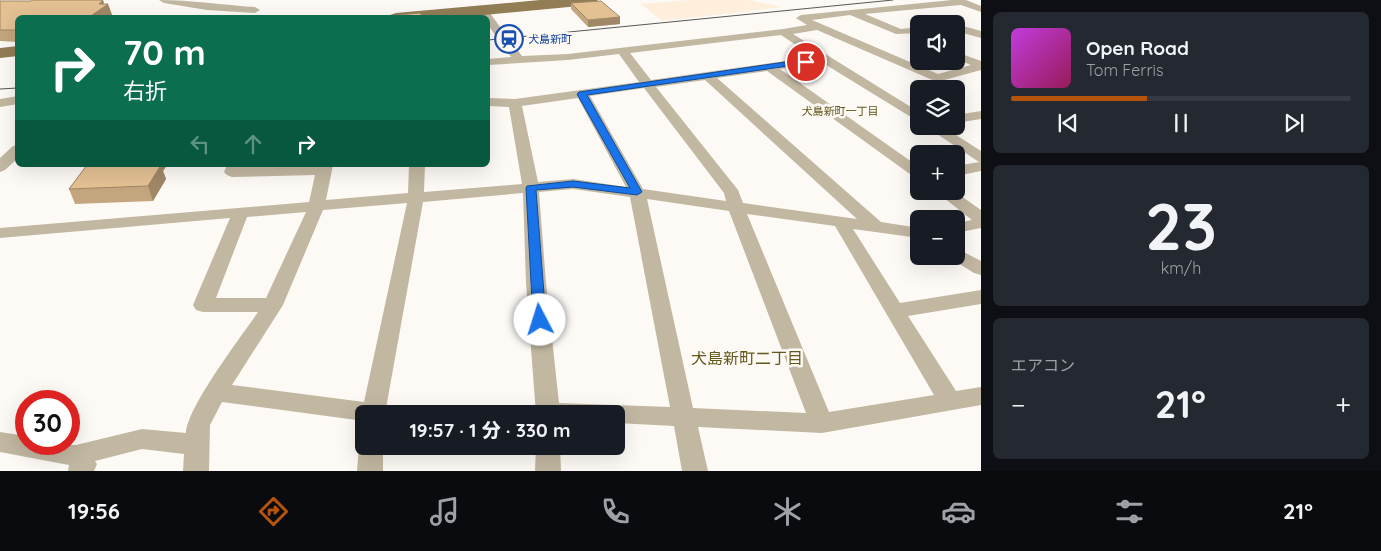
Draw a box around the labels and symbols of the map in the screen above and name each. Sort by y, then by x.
station icon: 犬島新町 [494,24,524,54]
place label: 犬島新町 [528,32,572,46]
pin [785,41,827,83]
district label: 犬島新町一丁目 [802,104,879,118]
position arrow [513,293,565,345]
district label: 犬島新町二丁目 [691,348,803,368]
speed limit sign: 30 [15,390,80,455]

